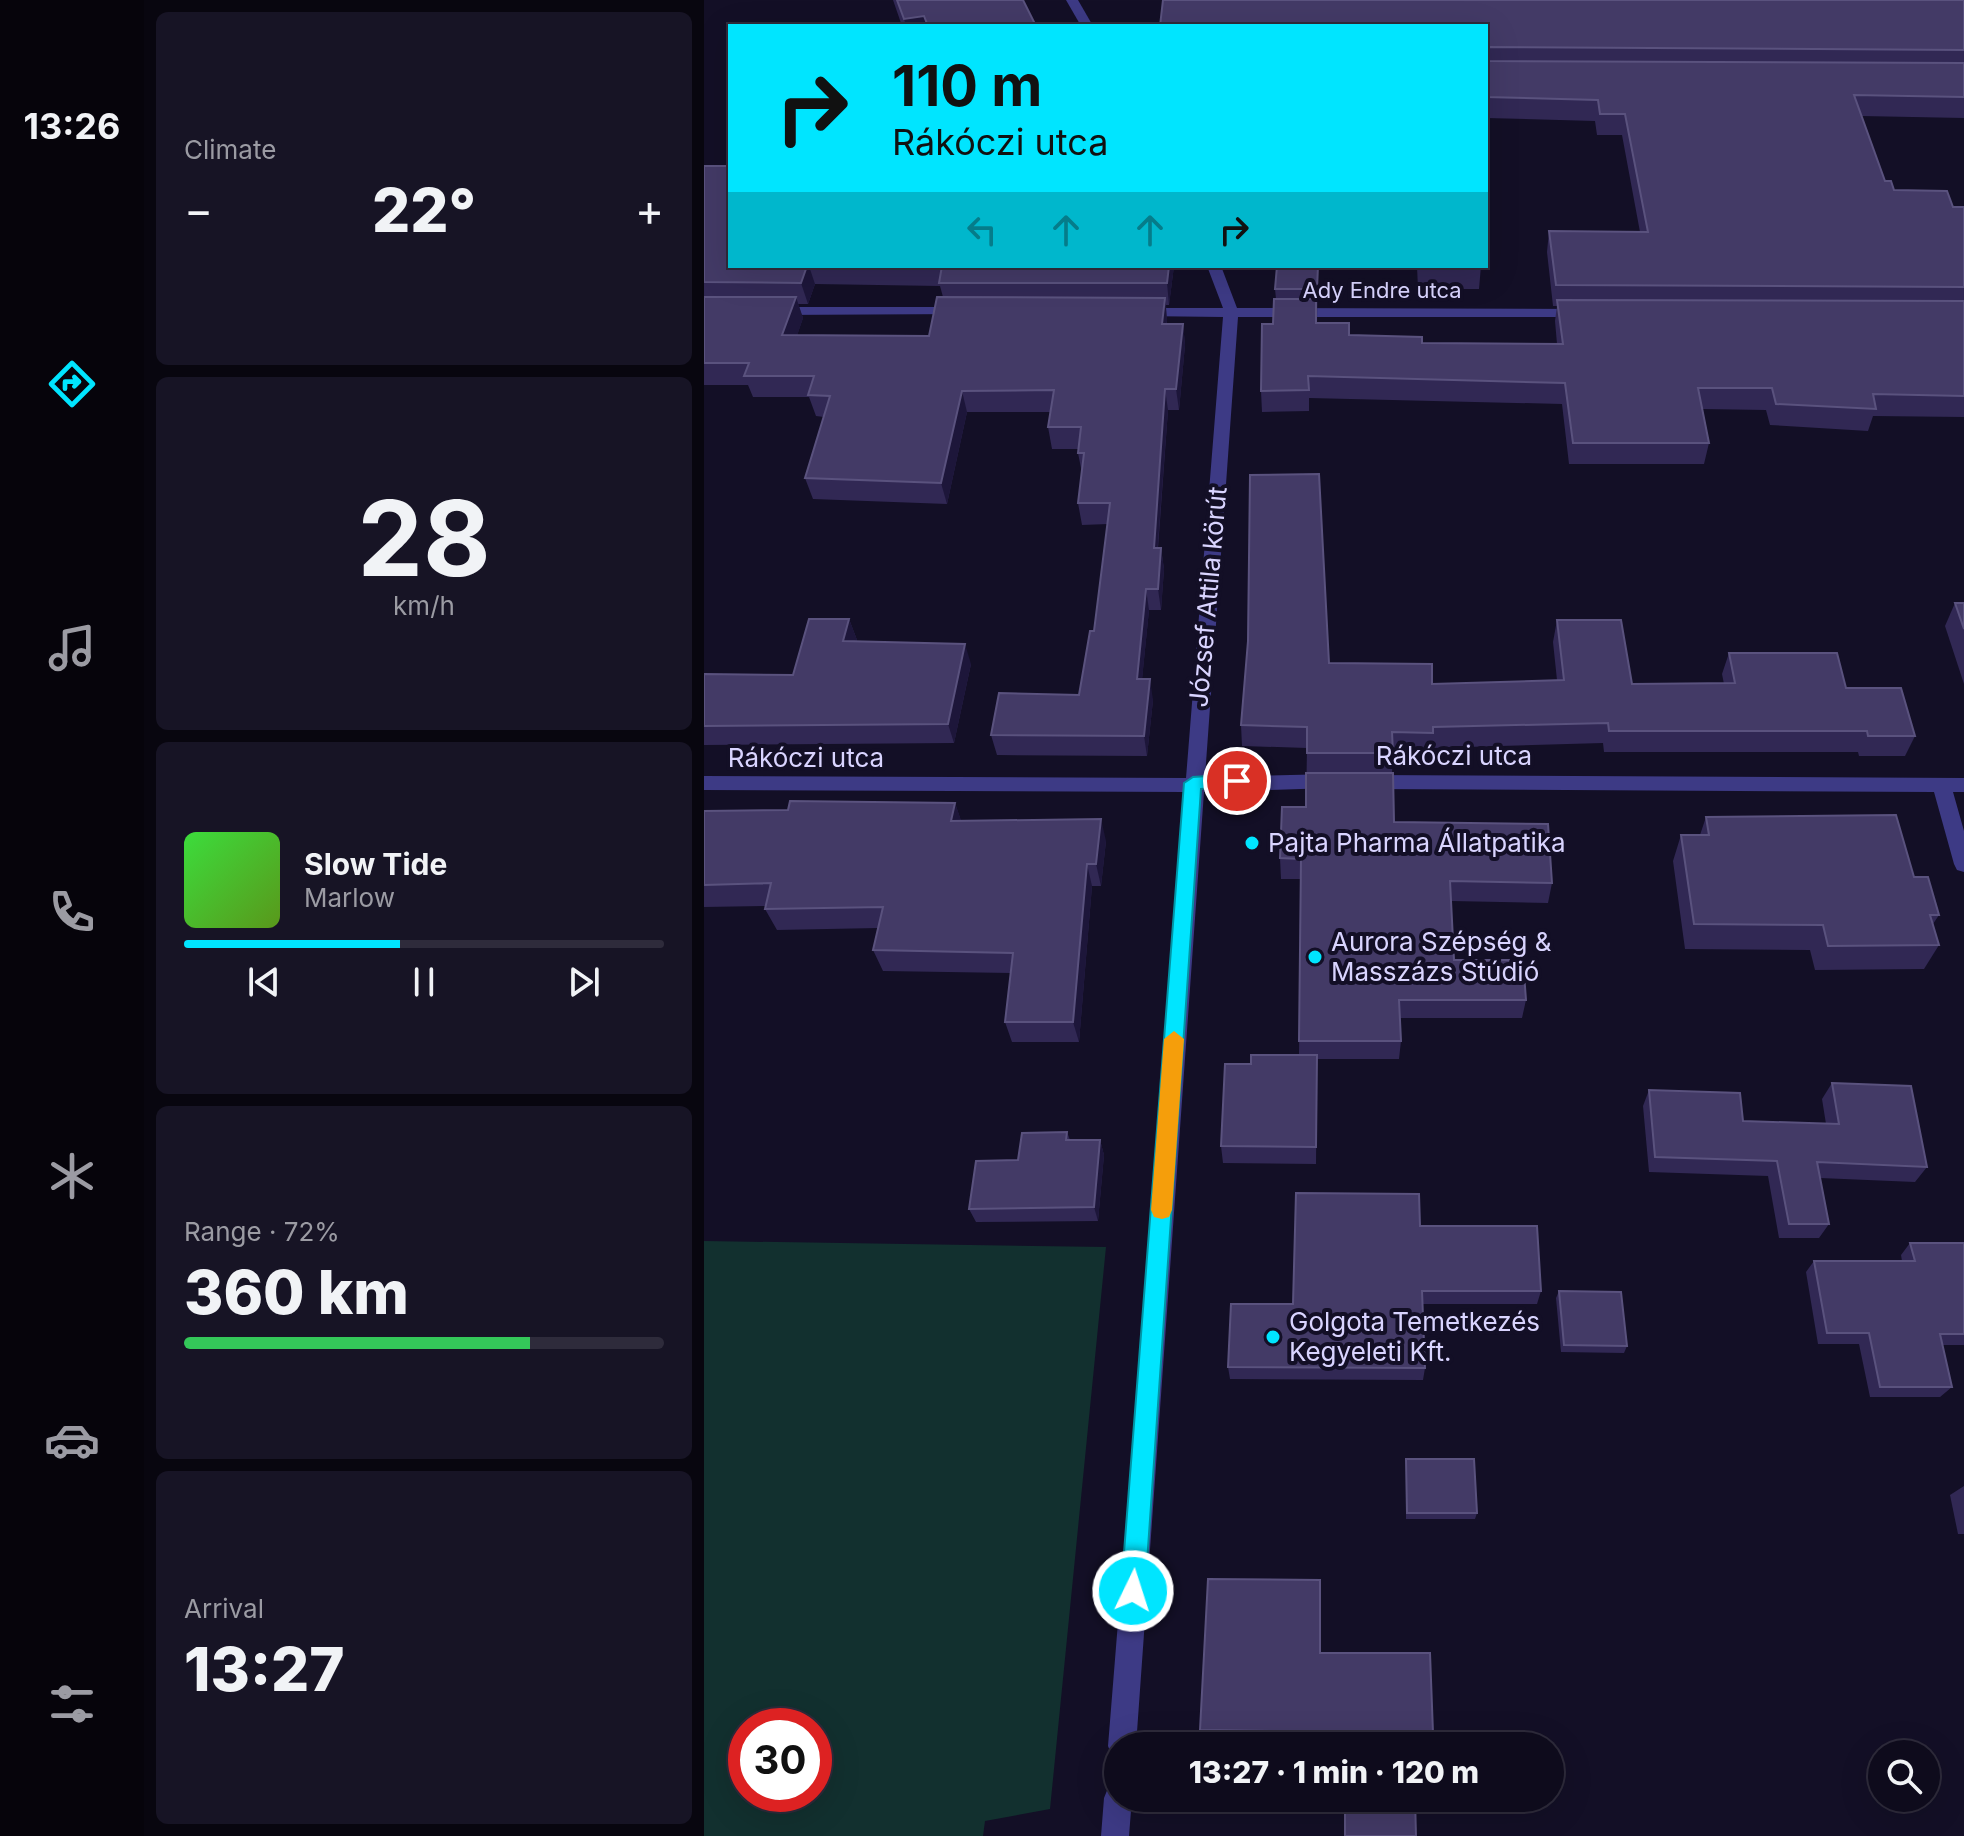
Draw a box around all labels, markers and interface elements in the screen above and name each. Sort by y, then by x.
text: 110 m [892,52,1042,120]
icon: right [760,56,864,160]
text: 13:26 [24,104,120,148]
text: Rákóczi utca [892,120,1108,164]
text: Climate [184,134,276,165]
text: 22° [372,174,476,246]
text: − [184,183,213,237]
text: + [635,183,664,237]
icon: left [960,208,1004,252]
icon: ahead [1044,208,1088,252]
icon: ahead [1128,208,1172,252]
icon: right [1212,208,1256,252]
street label: Ady Endre utca [1302,277,1462,303]
icon: directions [44,356,100,412]
text: 28 [357,475,491,601]
street label: József Attila körút [1182,485,1233,709]
text: km/h [393,590,455,621]
icon: music [44,620,100,676]
street label: Rákóczi utca [1376,740,1532,771]
street label: Rákóczi utca [728,742,884,773]
pin [1203,747,1271,815]
icon: arrive [1215,759,1259,803]
place label: Pajta Pharma Állatpatika [1268,827,1566,858]
marker: Pajta Pharma Állatpatika [1243,834,1261,852]
text: Slow Tide [304,846,447,882]
text: Marlow [304,882,395,913]
icon: phone [44,884,100,940]
place label: Aurora Szépség & Masszázs Stúdió [1331,926,1552,987]
marker: Aurora Szépség & Masszázs Stúdió [1306,948,1324,966]
icon: previous [242,960,286,1004]
icon: pause [402,960,446,1004]
icon: next [562,960,606,1004]
icon: climate [44,1148,100,1204]
text: Range · 72% [184,1216,340,1247]
text: 360 km [184,1256,409,1328]
place label: Golgota Temetkezés Kegyeleti Kft. [1289,1306,1540,1367]
marker: Golgota Temetkezés Kegyeleti Kft. [1264,1328,1282,1346]
icon: car [44,1412,100,1468]
position arrow [1091,1549,1175,1633]
text: Arrival [184,1593,264,1624]
text: 13:27 [184,1633,345,1705]
icon: filters [44,1676,100,1732]
speed limit sign: 30 [728,1708,832,1812]
map controls [1868,1740,1940,1812]
button: search [1868,1740,1940,1812]
text: 13:27 · 1 min · 120 m [1189,1754,1479,1790]

